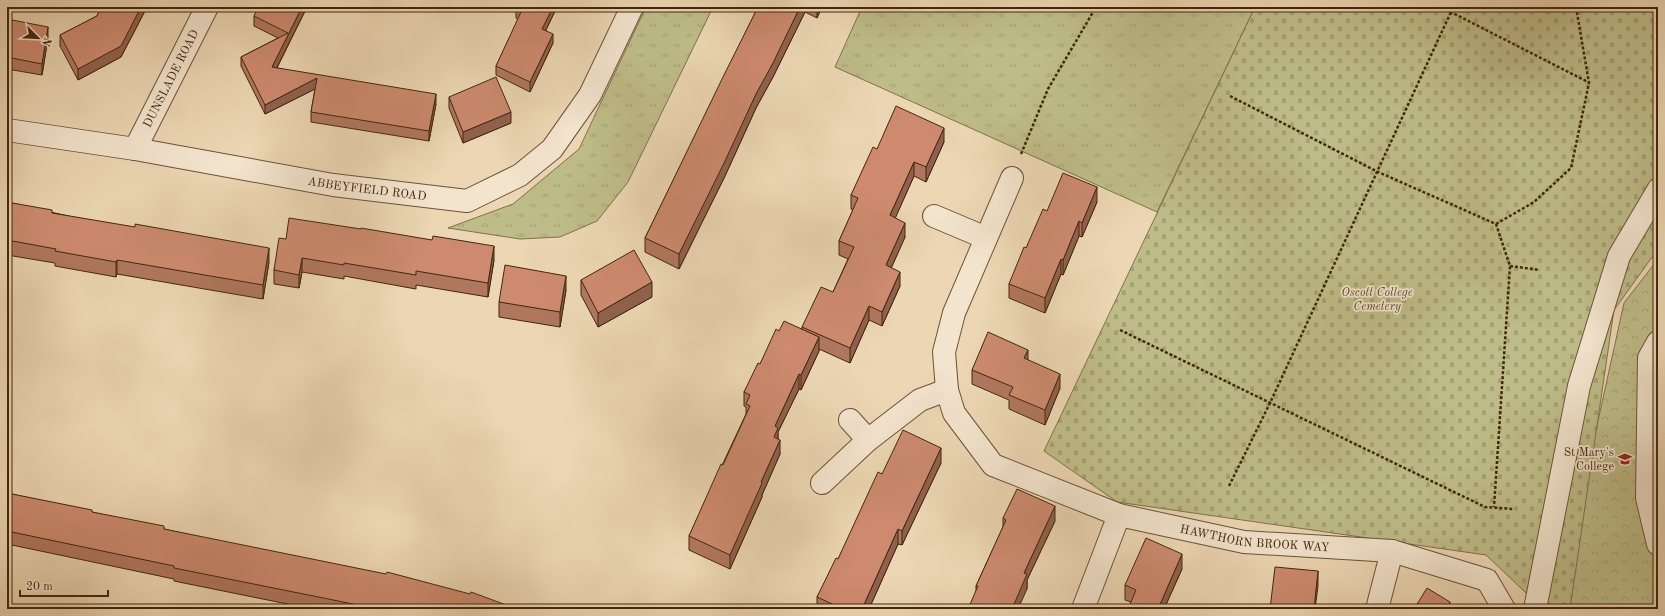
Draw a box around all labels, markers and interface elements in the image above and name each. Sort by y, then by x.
north arrow [18,18,58,58]
street label: DUNSLADE ROAD [142,28,201,130]
text: N [39,35,52,48]
street label: ABBEYFIELD ROAD [307,176,427,203]
park label: Oscott College Cemetery [1341,287,1413,313]
place label: St Mary's College [1564,447,1614,473]
school or university icon: St Mary's College [1617,451,1633,467]
street label: HAWTHORN BROOK WAY [1179,523,1330,554]
scale bar [20,572,108,598]
text: 20 m [26,581,53,593]

